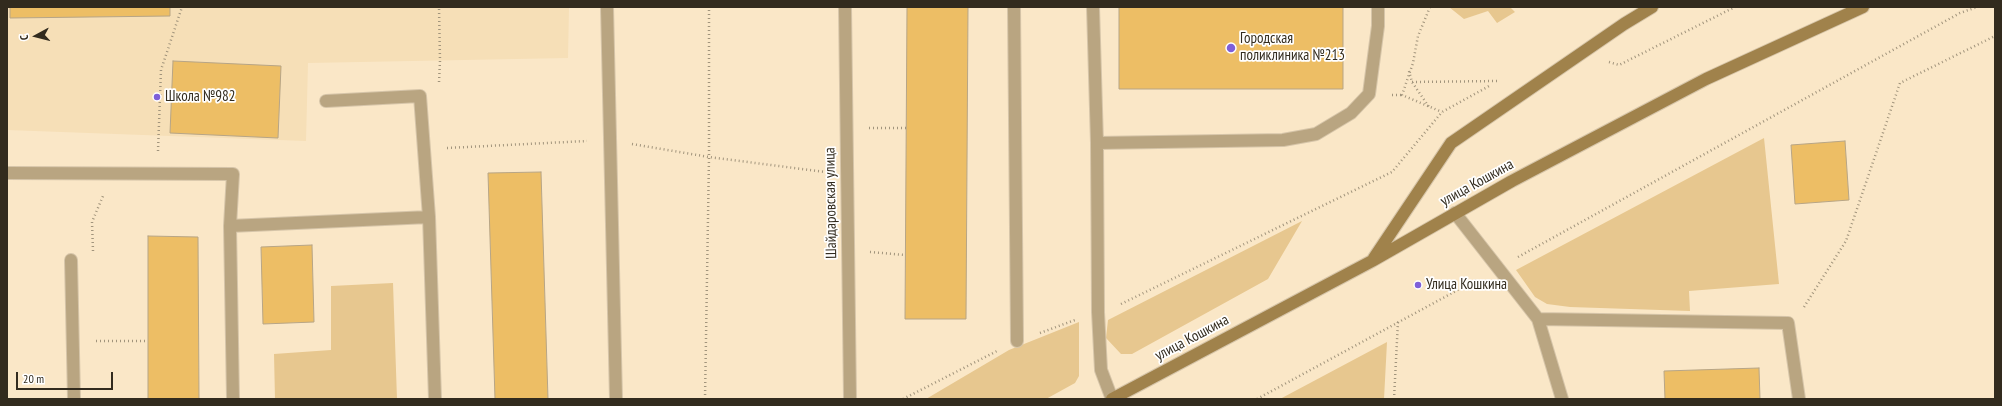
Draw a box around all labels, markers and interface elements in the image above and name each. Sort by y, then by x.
north arrow [16,16,56,56]
place label: Городская поликлиника №213 [1240,30,1345,65]
text: С [17,34,31,41]
marker: Городская поликлиника №213 [1225,42,1237,54]
place label: Школа №982 [165,88,236,106]
marker: Школа №982 [152,92,162,102]
street label: Шайдаровская улица [821,147,841,259]
street label: улица Кошкина [1437,156,1517,210]
place label: Улица Кошкина [1426,276,1507,294]
marker: Улица Кошкина [1413,280,1423,290]
street label: улица Кошкина [1152,311,1232,365]
scale bar [18,364,115,390]
text: 20 m [23,371,44,386]

